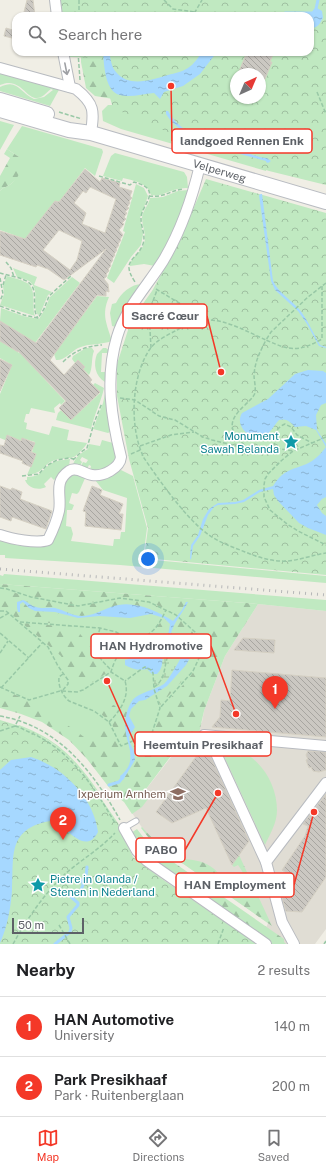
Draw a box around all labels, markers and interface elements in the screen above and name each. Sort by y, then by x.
search box [12,12,314,56]
icon: search [26,23,48,45]
text: Search here [58,26,142,43]
one-way arrow [63,62,71,75]
north arrow [230,68,266,104]
callout: landgoed Rennen Enk [172,129,312,153]
text: landgoed Rennen Enk [180,134,304,148]
street label: Velperweg [191,157,248,184]
callout: Sacré Cœur [123,304,207,328]
text: Sacré Cœur [131,309,199,323]
place label: Monument Sawah Belanda [200,430,279,455]
place icon: Monument Sawah Belanda [282,433,300,451]
your location [138,549,158,569]
callout: HAN Hydromotive [91,634,211,658]
text: HAN Hydromotive [99,639,203,653]
pin: 1 [262,676,288,709]
callout: Heemtuin Presikhaaf [135,732,271,756]
text: Heemtuin Presikhaaf [143,738,263,752]
school or university icon: Ixperium Arnhem [169,785,187,803]
place label: Ixperium Arnhem [78,788,166,800]
pin: 2 [50,807,76,840]
callout: PABO [136,838,185,862]
text: PABO [144,843,178,857]
place label: Pietre in Olanda / Stenen in Nederland [50,873,155,898]
callout: HAN Employment [176,873,294,897]
place icon: Pietre in Olanda / Stenen in Nederland [29,876,47,894]
text: HAN Employment [184,878,286,892]
scale bar [12,916,84,935]
text: 50 m [18,919,44,931]
text: Nearby [16,960,75,980]
text: 2 results [258,963,310,978]
text: HAN Automotive [54,1011,174,1028]
text: 1 [26,1019,32,1034]
text: 140 m [274,1019,310,1034]
text: University [54,1028,114,1043]
text: Park Presikhaaf [54,1071,167,1088]
text: 2 [25,1079,33,1094]
text: 200 m [272,1079,310,1094]
text: Park · Ruitenberglaan [54,1088,184,1103]
tab: Map [37,1127,59,1163]
tab: Directions [133,1127,184,1163]
tab: Saved [258,1127,289,1163]

